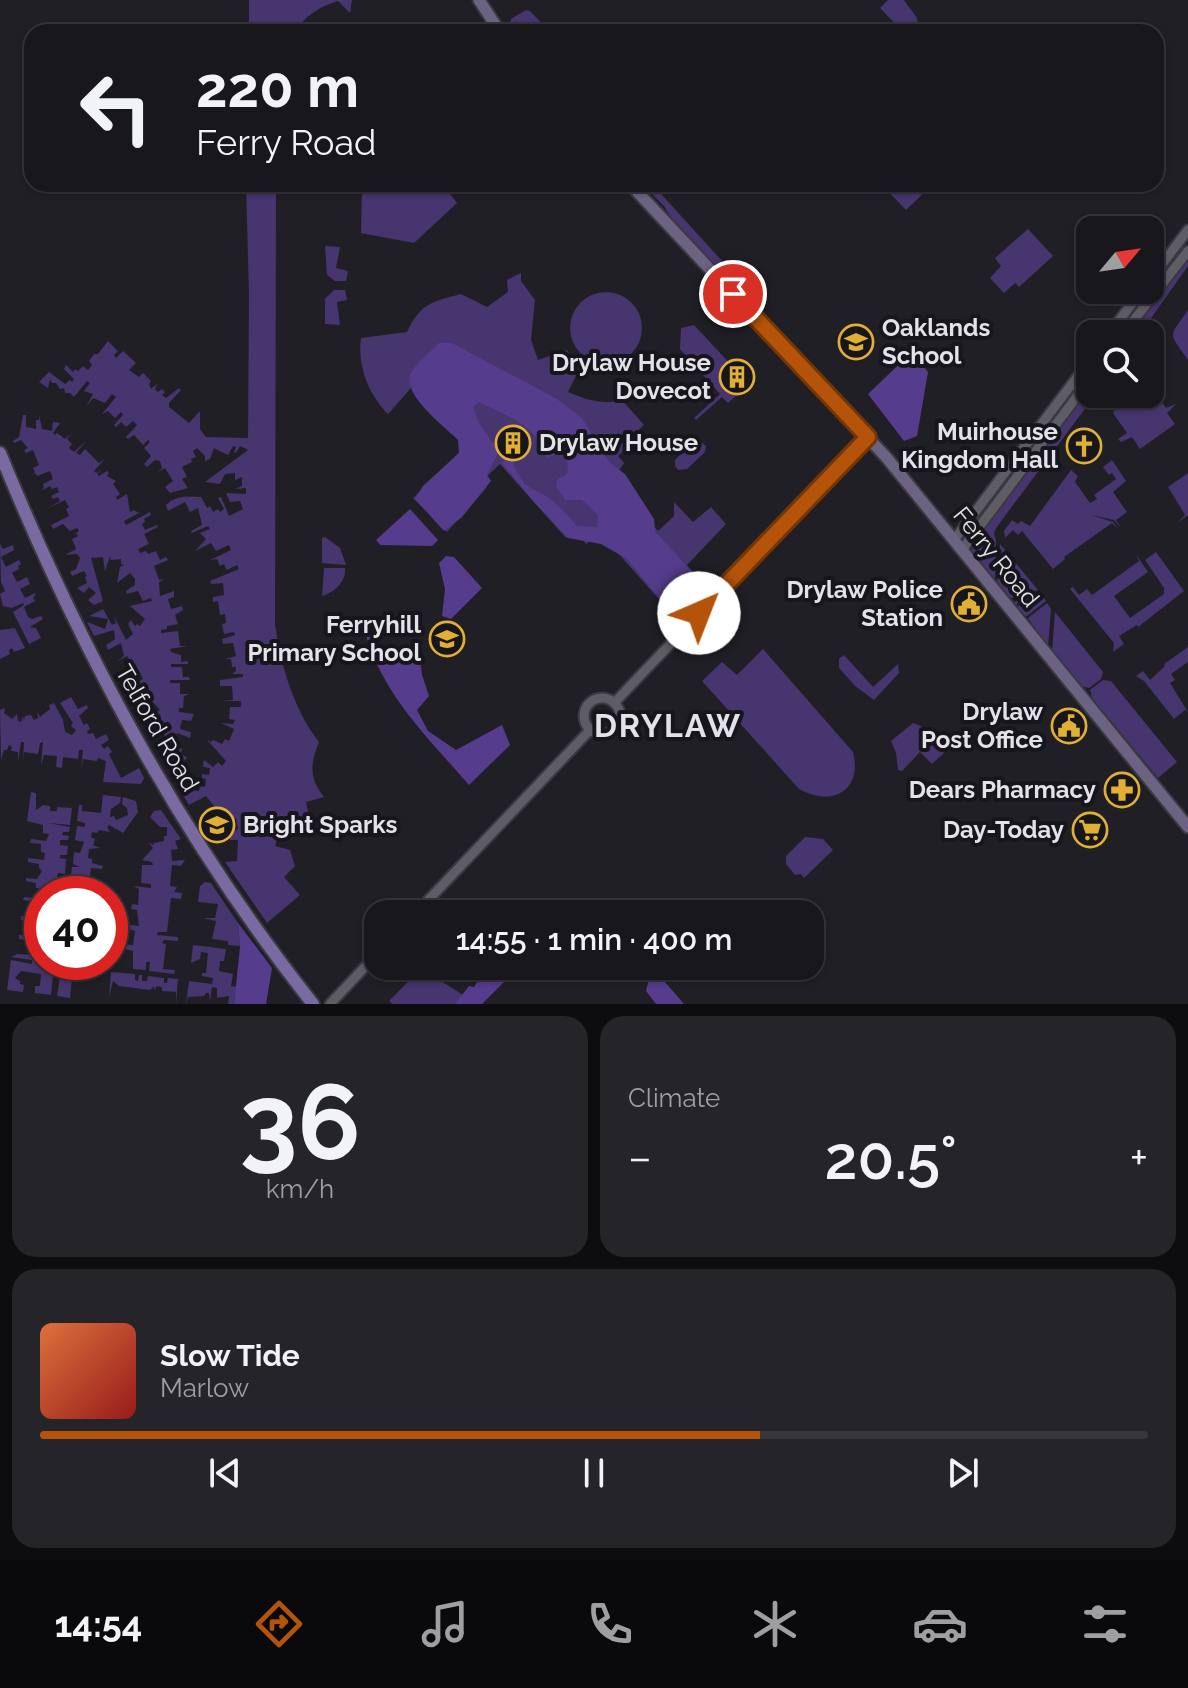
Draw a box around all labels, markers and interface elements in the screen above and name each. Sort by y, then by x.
text: 220 m [196,54,359,120]
icon: left [64,56,168,160]
text: Ferry Road [196,121,377,163]
north arrow [1076,216,1164,304]
map controls [1076,216,1164,408]
pin [699,260,767,328]
icon: arrive [711,272,755,316]
place label: Oaklands School [882,313,991,370]
button: search [1076,320,1164,408]
school or university icon: Oaklands School [837,323,875,361]
place label: Drylaw House Dovecot [552,348,711,405]
building icon: Drylaw House Dovecot [718,358,756,396]
place label: Muirhouse Kingdom Hall [901,417,1058,474]
building icon: Drylaw House [494,424,532,462]
church icon: Muirhouse Kingdom Hall [1065,427,1103,465]
place label: Drylaw House [539,428,698,457]
street label: Ferry Road [947,501,1046,613]
position arrow [657,571,741,655]
place label: Drylaw Police Station [786,575,943,632]
public building icon: Drylaw Police Station [950,585,988,623]
place label: Ferryhill Primary School [247,610,421,667]
school or university icon: Ferryhill Primary School [428,620,466,658]
street label: Telford Road [110,659,205,796]
place label: Drylaw Post Office [921,697,1044,754]
district label: DRYLAW [594,707,742,744]
public building icon: Drylaw Post Office [1050,707,1088,745]
pharmacy icon: Dears Pharmacy [1103,771,1141,809]
place label: Dears Pharmacy [909,775,1096,804]
school or university icon: Bright Sparks [198,806,236,844]
place label: Bright Sparks [243,810,398,839]
supermarket icon: Day-Today [1071,811,1109,849]
place label: Day-Today [943,815,1064,844]
speed limit sign: 40 [24,876,128,980]
text: 14:55 · 1 min · 400 m [456,922,732,957]
text: 36 [239,1061,361,1183]
text: Climate [628,1083,720,1113]
text: 20.5° [825,1123,957,1193]
text: − [628,1132,652,1183]
text: + [1130,1132,1148,1183]
text: km/h [266,1174,334,1204]
text: Slow Tide [160,1338,300,1373]
text: Marlow [160,1373,249,1403]
icon: previous [203,1451,247,1495]
icon: pause [572,1451,616,1495]
icon: next [941,1451,985,1495]
icon: directions [251,1596,307,1652]
icon: music [417,1596,473,1652]
icon: phone [582,1596,638,1652]
icon: climate [747,1596,803,1652]
icon: car [912,1596,968,1652]
icon: filters [1077,1596,1133,1652]
text: 14:54 [55,1603,142,1645]

